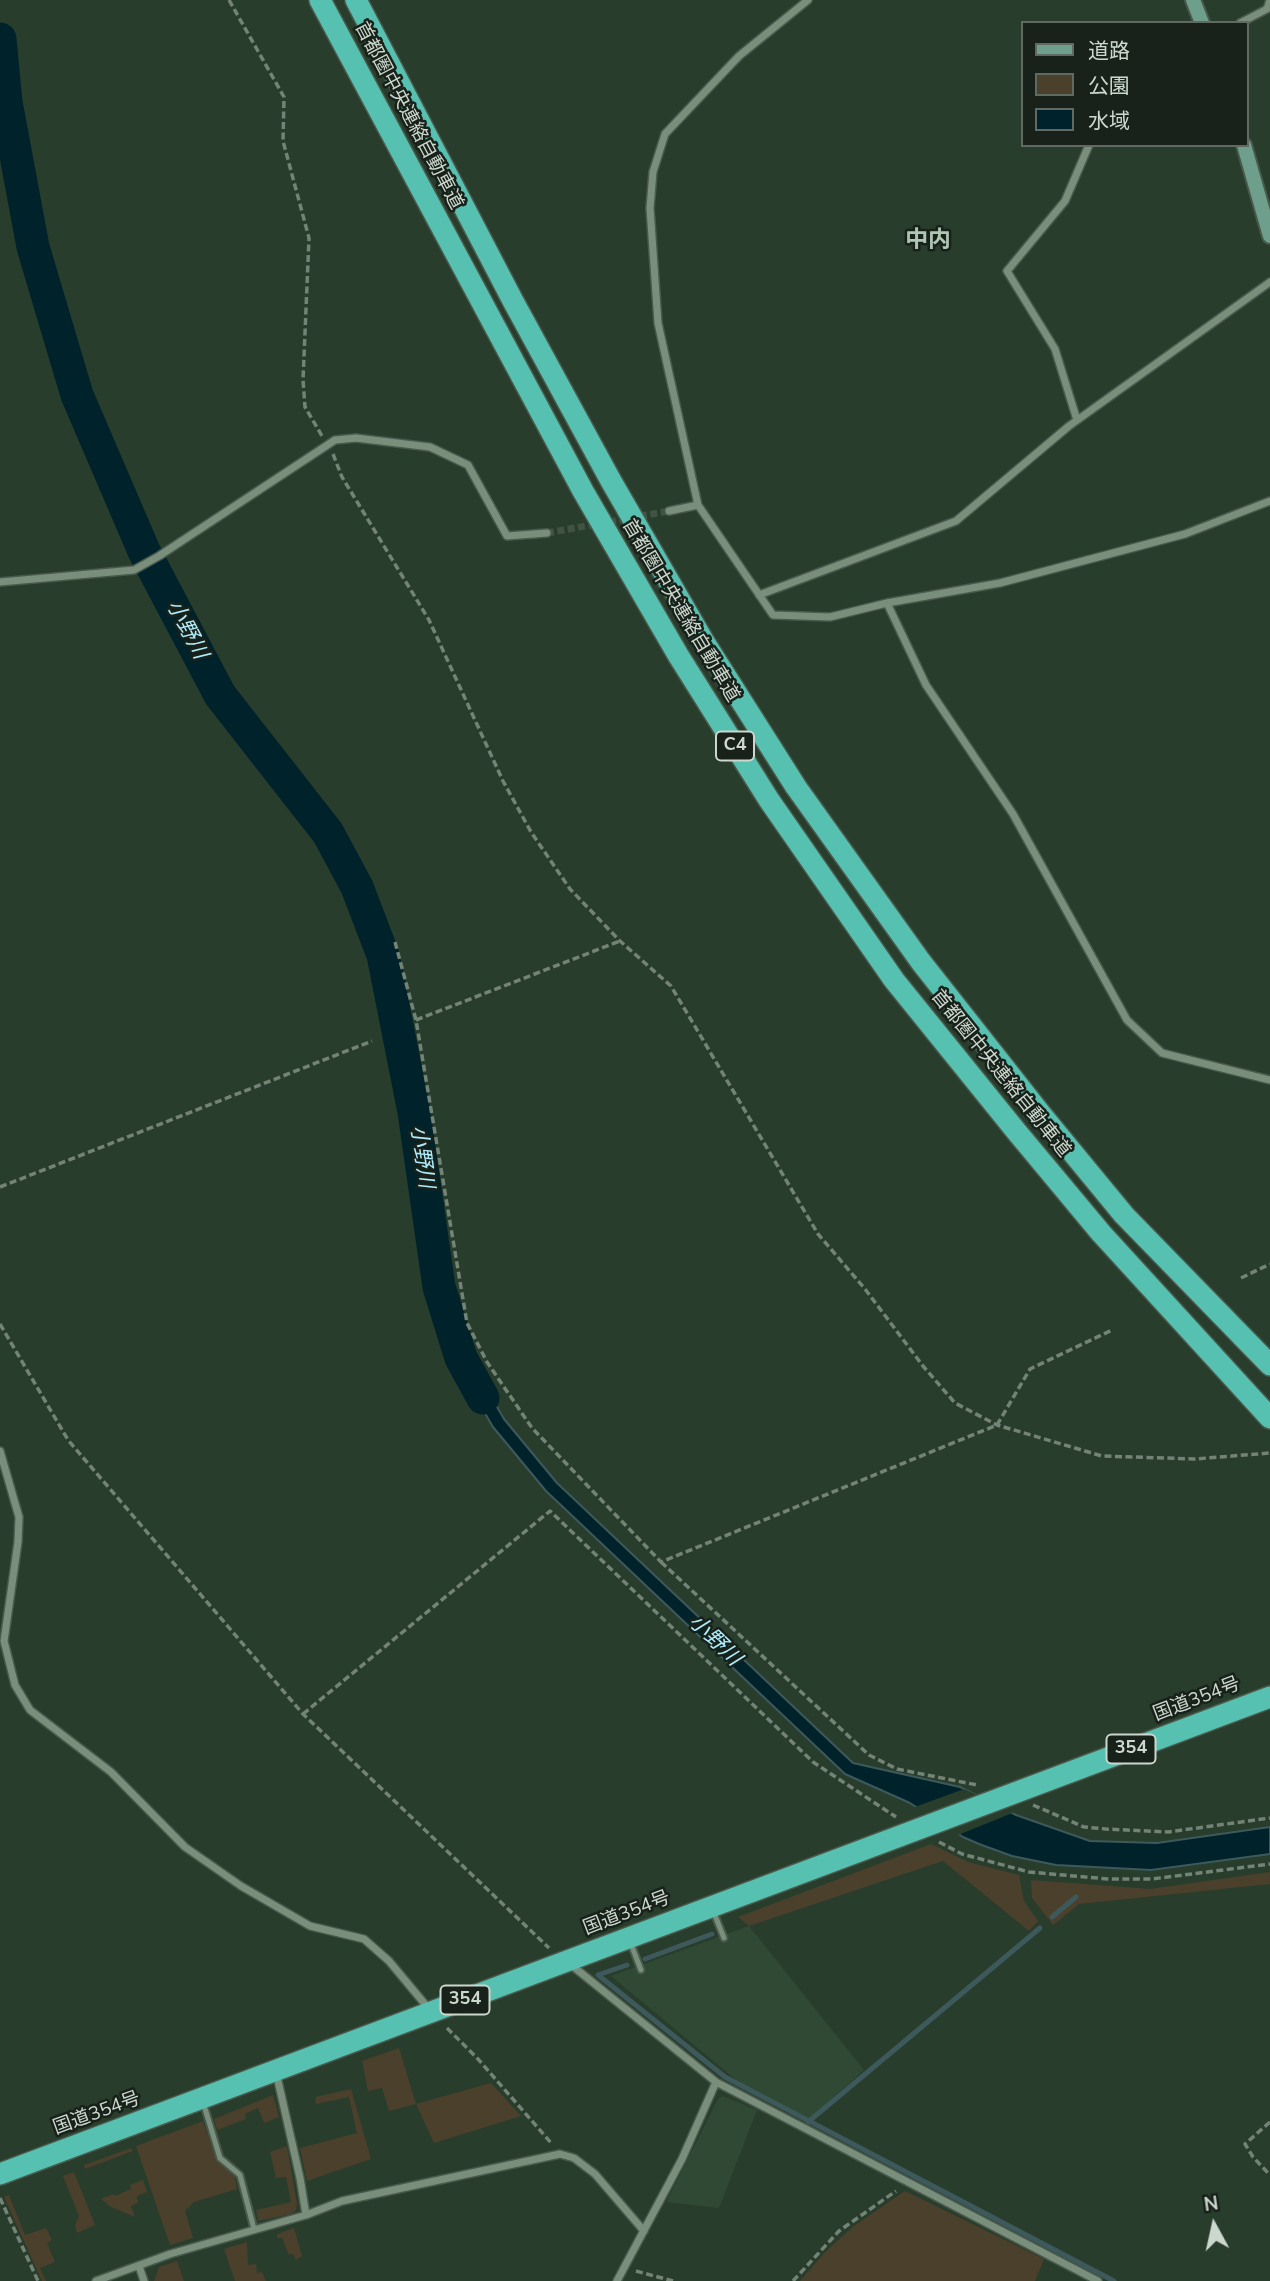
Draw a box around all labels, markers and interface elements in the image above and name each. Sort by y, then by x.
street label: 首都圏中央連絡自動車道 [349,18,467,214]
legend [1021,21,1249,147]
text: 道路 [1088,37,1130,65]
text: 公園 [1088,72,1130,100]
text: 水域 [1088,107,1130,135]
district label: 中内 [905,227,951,255]
street label: 首都圏中央連絡自動車道 [616,516,744,706]
water label: 小野川 [160,596,212,664]
road number: C4 [716,732,754,760]
street label: 首都圏中央連絡自動車道 [925,986,1075,1162]
water label: 小野川 [404,1124,438,1190]
water label: 小野川 [683,1610,745,1672]
street label: 国道354号 [1150,1673,1244,1727]
road number: 354 [1106,1734,1156,1764]
street label: 国道354号 [580,1887,674,1941]
road number: 354 [440,1986,490,2014]
street label: 国道354号 [50,2088,144,2140]
north arrow [1179,2190,1249,2260]
text: N [1202,2190,1220,2218]

